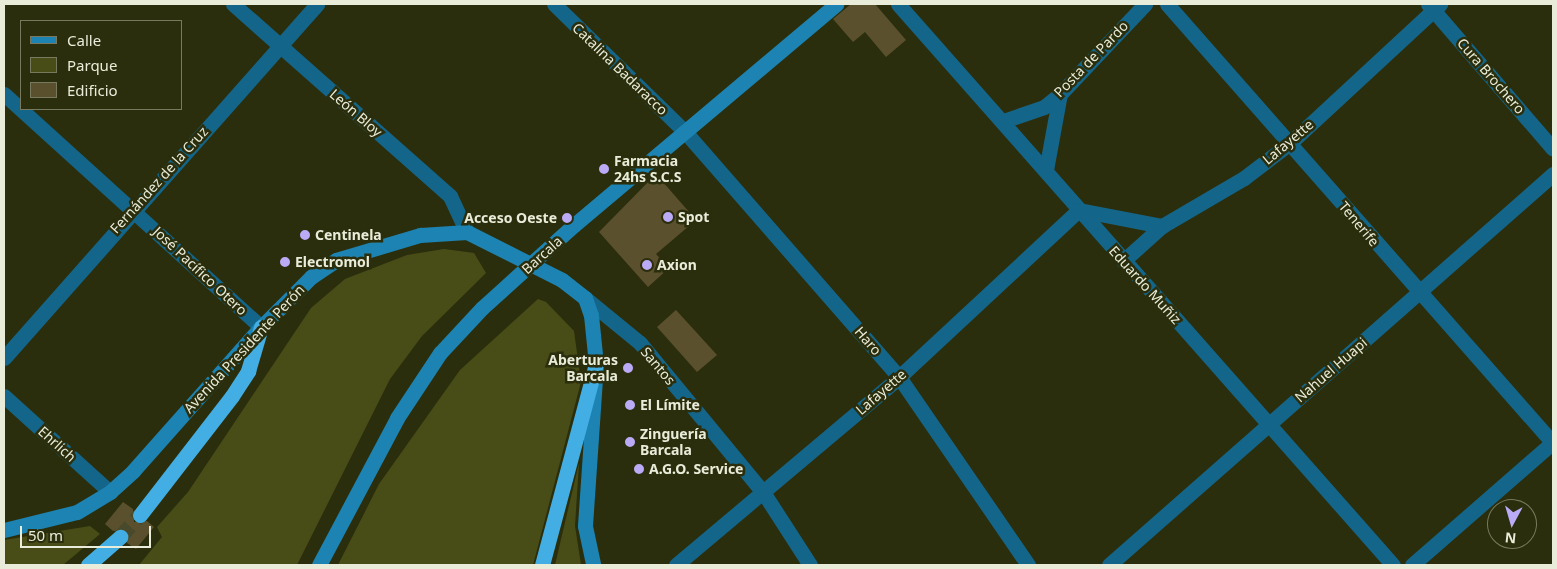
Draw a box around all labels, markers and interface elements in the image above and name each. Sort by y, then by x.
street label: Posta de Pardo [1050,17,1132,101]
street label: Catalina Badaracco [569,19,671,119]
legend [20,20,182,110]
text: Calle [67,30,101,50]
street label: Cura Brochero [1454,35,1528,117]
text: Parque [67,55,117,75]
text: Edificio [67,80,118,100]
street label: León Bloy [326,86,386,140]
street label: Lafayette [1259,116,1317,168]
street label: Fernández de la Cruz [107,123,211,237]
place label: Farmacia 24hs S.C.S [614,153,681,186]
marker: Farmacia 24hs S.C.S [598,163,610,175]
street label: Tenerife [1335,198,1383,250]
place label: Spot [678,209,709,225]
place label: Acceso Oeste [464,210,557,226]
marker: Spot [662,211,674,223]
marker: Acceso Oeste [561,212,573,224]
street label: José Pacífico Otero [150,223,250,319]
place label: Centinela [315,227,382,243]
marker: Centinela [299,229,311,241]
street label: Barcala [518,233,566,277]
street label: Eduardo Muñiz [1106,242,1184,328]
place label: Electromol [295,254,370,270]
marker: Electromol [279,256,291,268]
place label: Axion [657,257,697,273]
marker: Axion [641,259,653,271]
street label: Avenida Presidente Perón [180,281,308,417]
street label: Haro [851,323,885,359]
street label: Nahuel Huapi [1292,334,1370,406]
street label: Santos [637,344,679,388]
place label: Aberturas Barcala [548,352,618,384]
marker: Aberturas Barcala [622,362,634,374]
street label: Lafayette [853,366,909,418]
place label: El Límite [640,397,700,413]
marker: El Límite [624,399,636,411]
street label: Ehrlich [35,423,79,465]
place label: Zinguería Barcala [640,426,707,458]
marker: Zinguería Barcala [624,436,636,448]
place label: A.G.O. Service [649,461,743,477]
marker: A.G.O. Service [633,463,645,475]
north arrow [1487,499,1537,549]
scale bar [22,516,154,548]
text: 50 m [28,525,63,545]
text: N [1504,528,1517,548]

